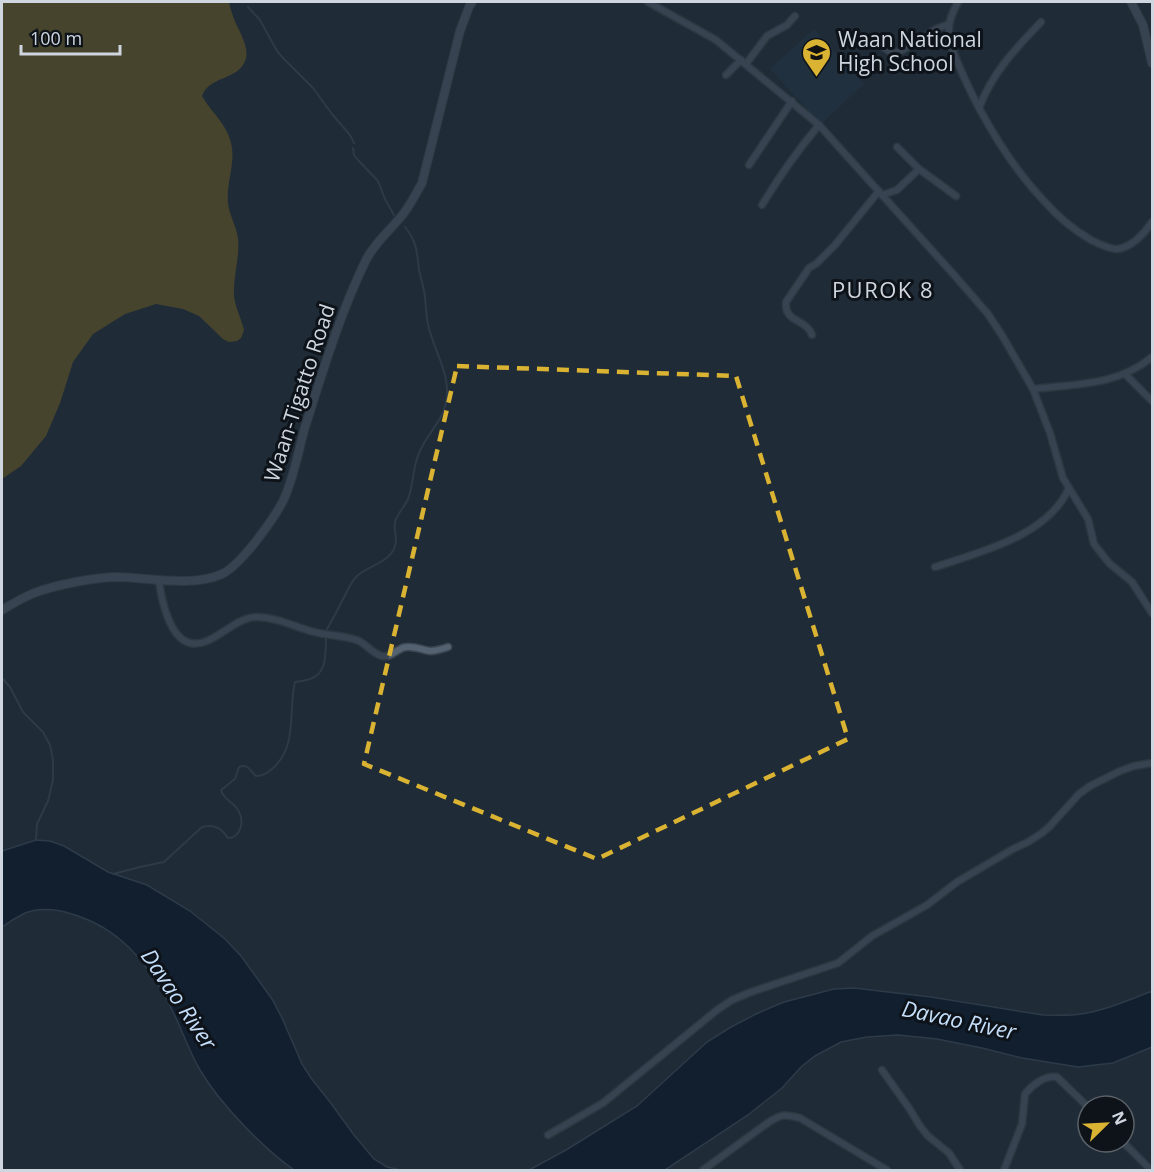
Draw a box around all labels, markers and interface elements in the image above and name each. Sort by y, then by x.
scale bar [21,18,120,56]
place label: Waan National High School [838,25,982,77]
text: 100 m [30,26,82,50]
school or university icon: Waan National High School [801,36,833,78]
district label: PUROK 8 [832,274,934,304]
street label: Waan-Tigatto Road [257,300,341,485]
water label: Davao River [135,942,225,1056]
water label: Davao River [899,992,1020,1046]
north arrow [1076,1094,1136,1154]
text: N [1107,1107,1132,1128]

